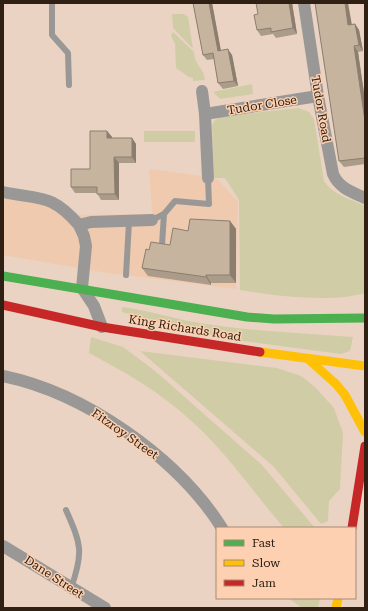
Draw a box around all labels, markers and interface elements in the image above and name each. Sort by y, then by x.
street label: Tudor Road [308,74,334,144]
street label: Tudor Close [226,93,298,117]
street label: King Richards Road [128,312,243,344]
street label: Fitzroy Street [89,406,161,462]
legend [216,527,356,599]
text: Fast [252,536,276,550]
street label: Dane Street [22,553,87,602]
text: Slow [252,556,280,570]
text: Jam [252,576,276,590]

